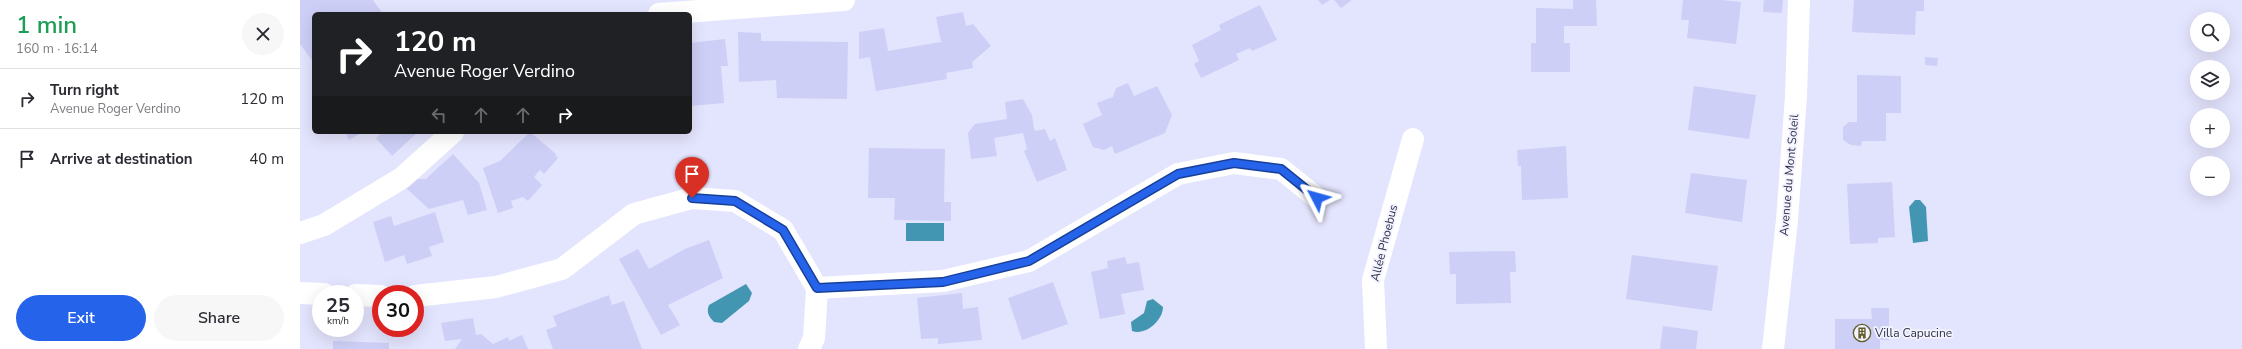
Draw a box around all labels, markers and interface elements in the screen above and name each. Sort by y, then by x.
text: 1 min [16,9,77,41]
map controls [2190,12,2230,196]
button: search [2190,12,2230,52]
button: close [242,13,284,55]
text: 120 m [394,23,477,61]
icon: right [328,28,380,80]
text: 160 m · 16:14 [16,40,98,58]
text: Avenue Roger Verdino [394,59,575,83]
button: layers [2190,60,2230,100]
text: Turn right [50,80,119,100]
icon: right [16,88,38,110]
text: 120 m [240,89,284,109]
text: Avenue Roger Verdino [50,100,181,118]
icon: left [428,104,450,126]
icon: ahead [470,104,492,126]
icon: ahead [512,104,534,126]
icon: right [554,104,576,126]
button: + [2190,108,2230,148]
street label: Avenue du Mont Soleil [1776,113,1802,236]
icon: arrive [16,148,38,170]
text: Arrive at destination [50,149,193,169]
text: 40 m [249,149,284,169]
button: − [2190,156,2230,196]
pin [675,157,709,198]
icon: arrive [681,163,703,185]
position arrow [1296,177,1338,219]
street label: Allée Phoebus [1367,203,1401,283]
speed limit sign: 30 [372,285,424,337]
text: 25 [326,292,350,319]
button: Exit [16,295,146,341]
button: Share [154,295,284,341]
text: km/h [327,314,349,328]
building icon: Villa Capucine [1852,323,1872,343]
place label: Villa Capucine [1874,325,1952,341]

